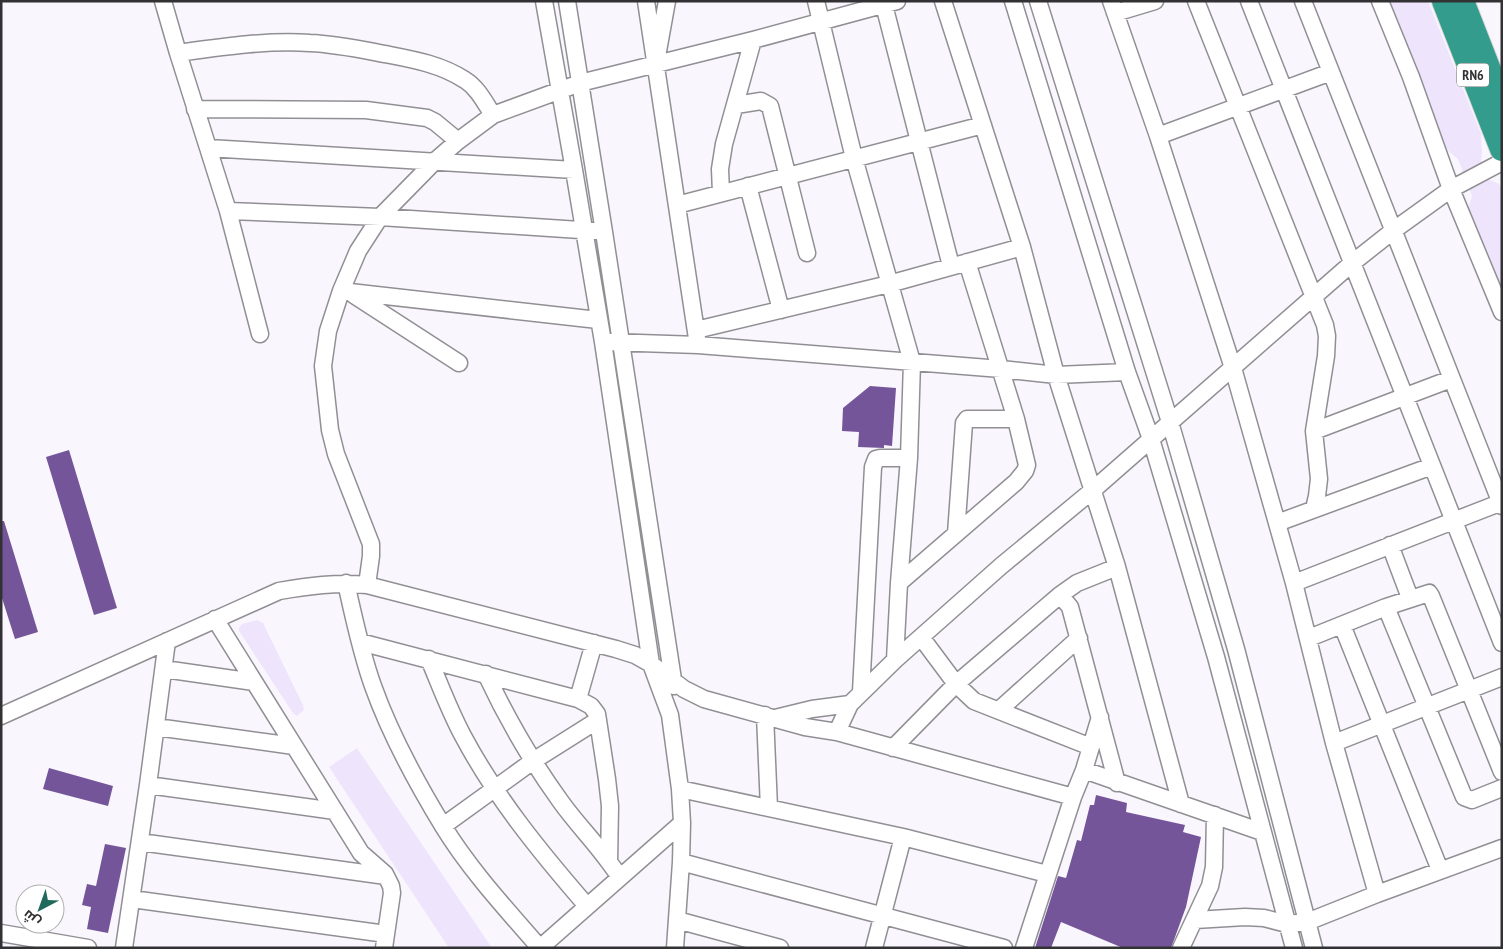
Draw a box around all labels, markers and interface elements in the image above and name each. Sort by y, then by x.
road number: RN6 [1457,64,1489,86]
north arrow [15,884,65,934]
text: ش [19,906,44,931]

